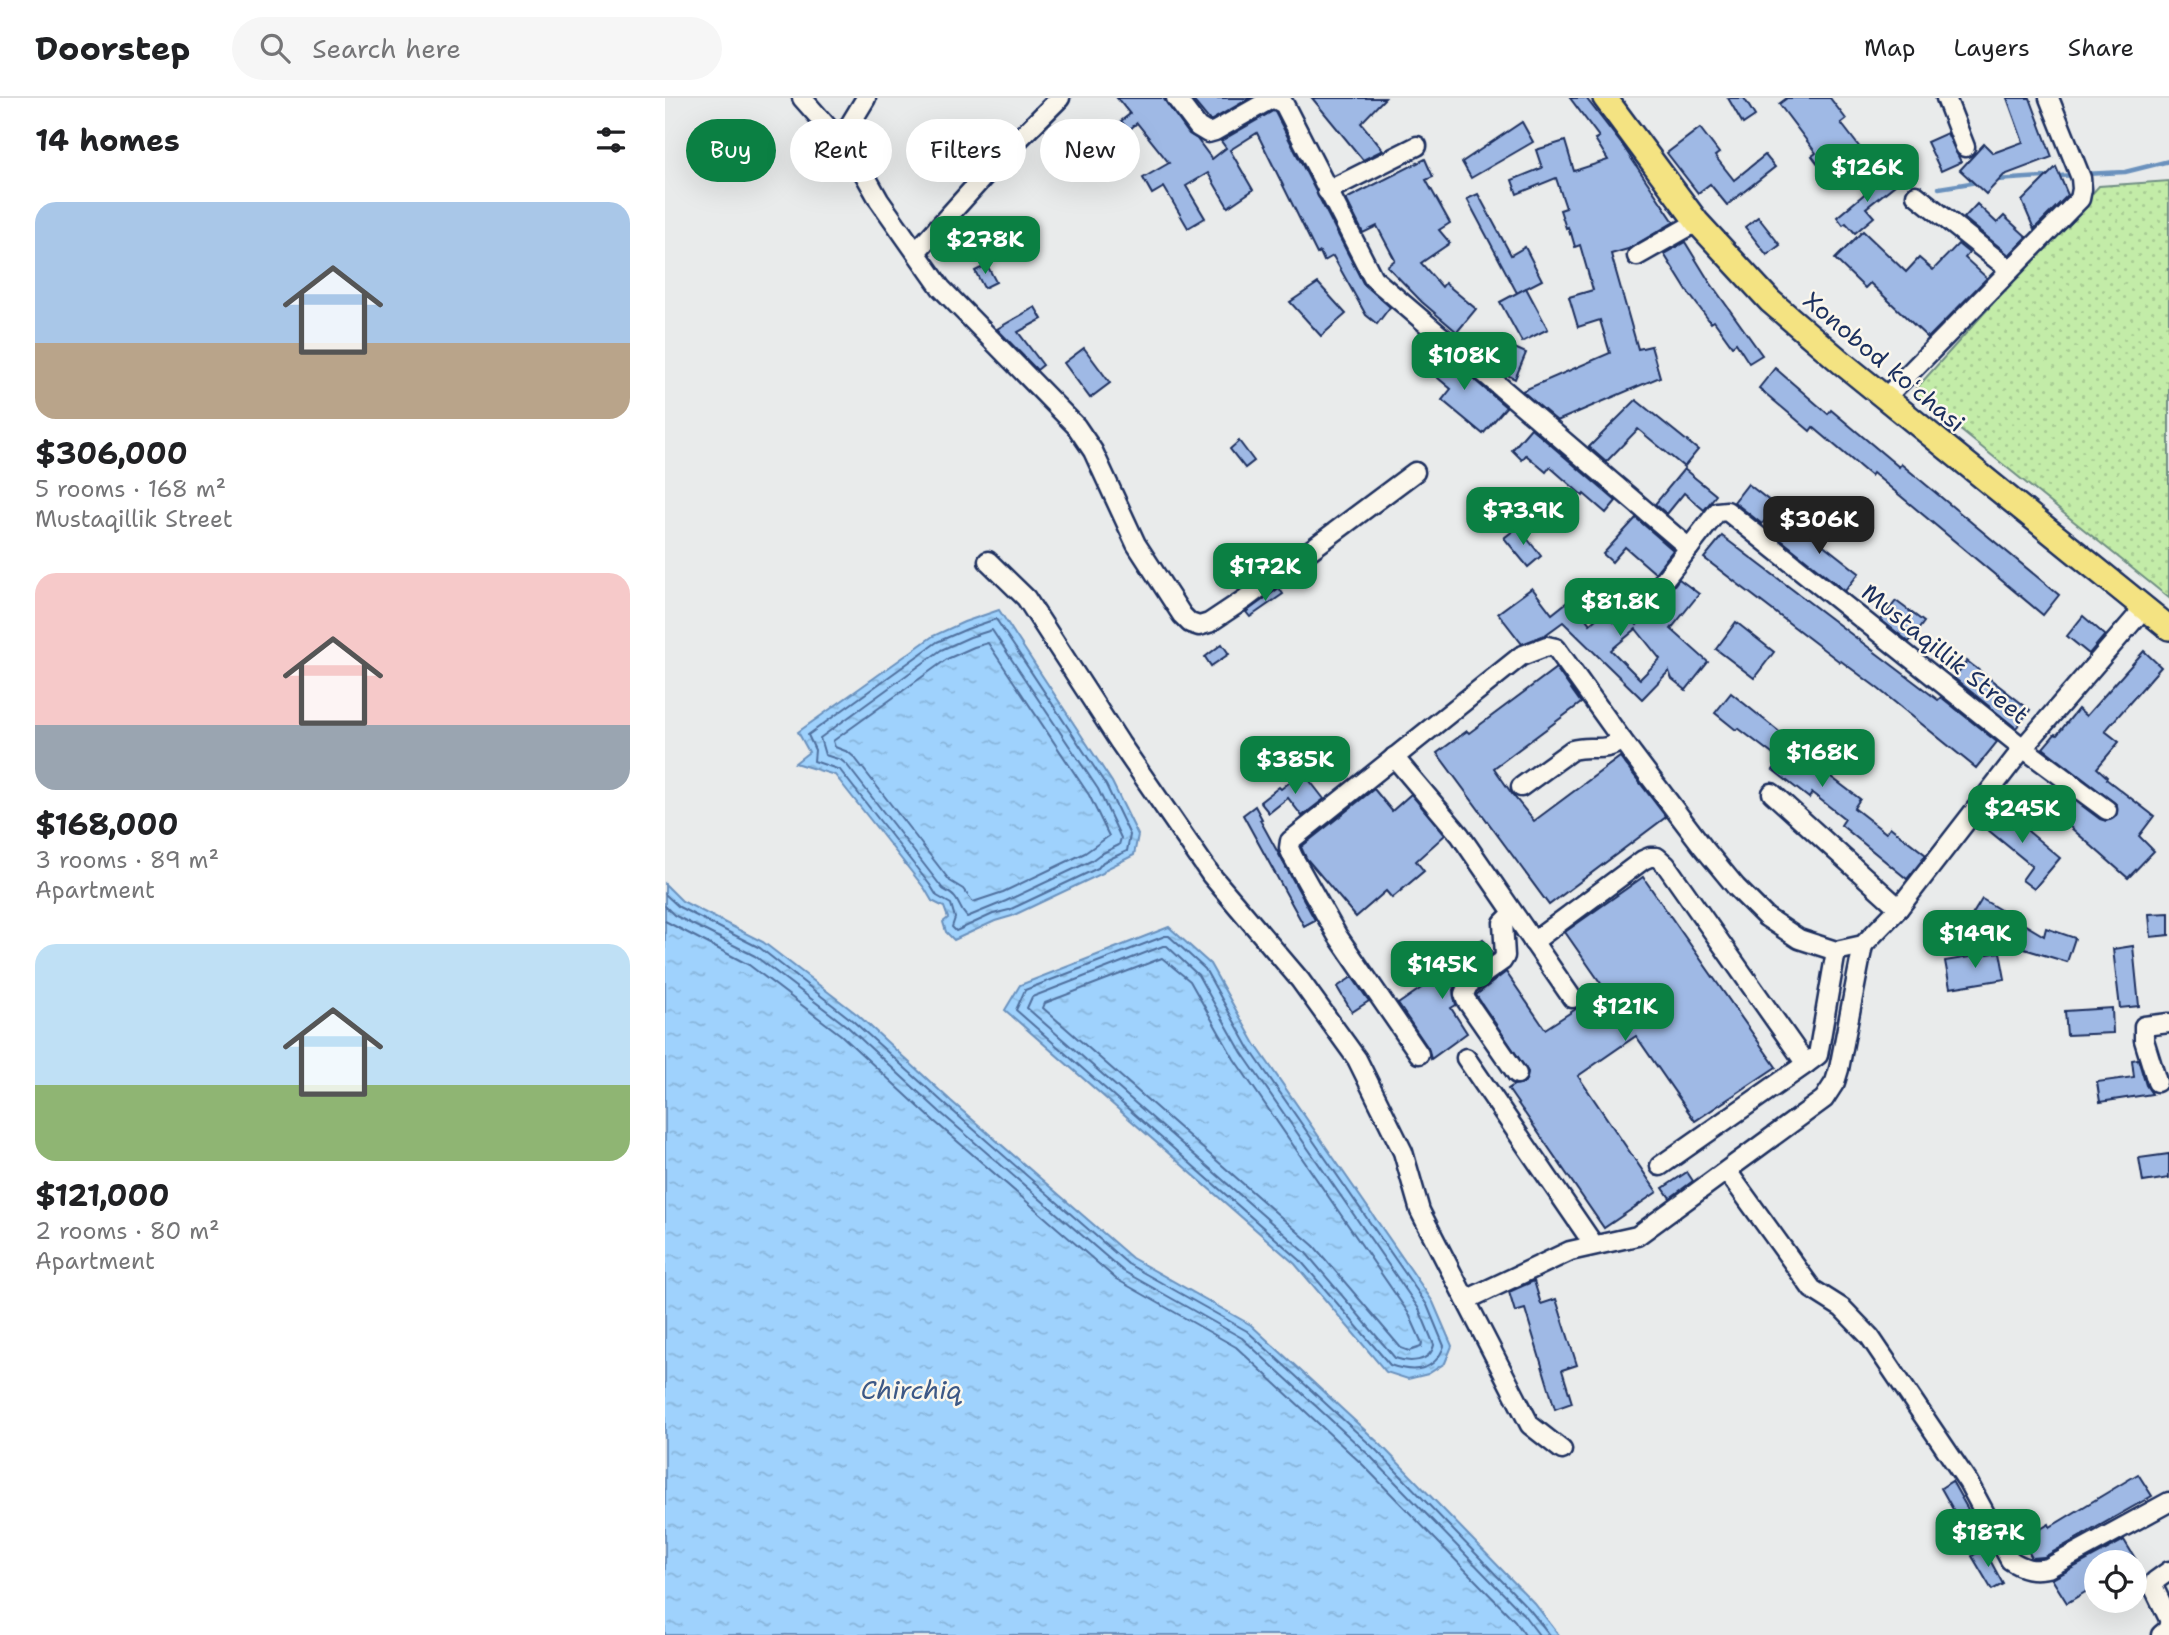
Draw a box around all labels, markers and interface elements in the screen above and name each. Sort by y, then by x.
search box [232,17,722,80]
text: Doorstep [35,26,190,71]
icon: search [256,29,294,67]
text: Search here [312,31,461,66]
text: Map [1864,32,1915,64]
text: Layers [1953,32,2030,64]
text: Share [2068,32,2134,64]
chip: Buy [686,119,776,182]
chip: Rent [790,119,892,182]
chip: Filters [906,119,1026,182]
chip: New [1040,119,1140,182]
text: 14 homes [35,120,180,161]
icon: filters [592,121,630,159]
pin: $126K [1818,144,1916,204]
text: $126K [1831,152,1903,182]
pin: $278K [936,216,1034,276]
text: $278K [946,224,1024,254]
icon: home [270,247,396,373]
street label: Xonobod koʻchasi [1796,285,1972,439]
pin: $108K [1415,332,1513,392]
text: $108K [1428,340,1500,370]
text: $306,000 [35,433,188,474]
text: 5 rooms · 168 m² [35,474,226,504]
pin: $73.9K [1466,488,1580,547]
text: $73.9K [1482,495,1564,525]
pin: $306K [1770,496,1868,556]
text: Mustaqillik Street [35,504,233,534]
text: $306K [1779,504,1859,534]
pin: $172K [1216,544,1314,603]
text: $172K [1229,551,1301,581]
street label: Mustaqillik Street [1855,577,2035,731]
pin: $81.8K [1563,578,1677,638]
text: $81.8K [1581,586,1659,616]
icon: home [270,618,396,744]
pin: $168K [1773,730,1871,789]
pin: $385K [1246,736,1344,796]
text: $168K [1786,737,1858,767]
text: $385K [1256,744,1334,774]
pin: $245K [1973,786,2071,845]
text: $245K [1984,793,2060,823]
text: $168,000 [35,804,179,845]
text: 3 rooms · 89 m² [35,845,219,875]
text: Apartment [35,875,155,905]
pin: $149K [1926,910,2024,970]
text: $149K [1939,918,2011,948]
pin: $145K [1393,942,1491,1001]
text: $145K [1407,949,1477,979]
pin: $121K [1576,984,1674,1043]
icon: home [270,989,396,1115]
text: $121K [1592,991,1658,1021]
text: $121,000 [35,1175,169,1216]
text: 2 rooms · 80 m² [35,1216,220,1246]
text: Apartment [35,1246,155,1276]
water label: Chirchiq [860,1372,962,1407]
pin: $187K [1939,1510,2037,1569]
text: $187K [1952,1517,2024,1547]
map controls [2084,1550,2147,1613]
button: locate [2084,1550,2147,1613]

